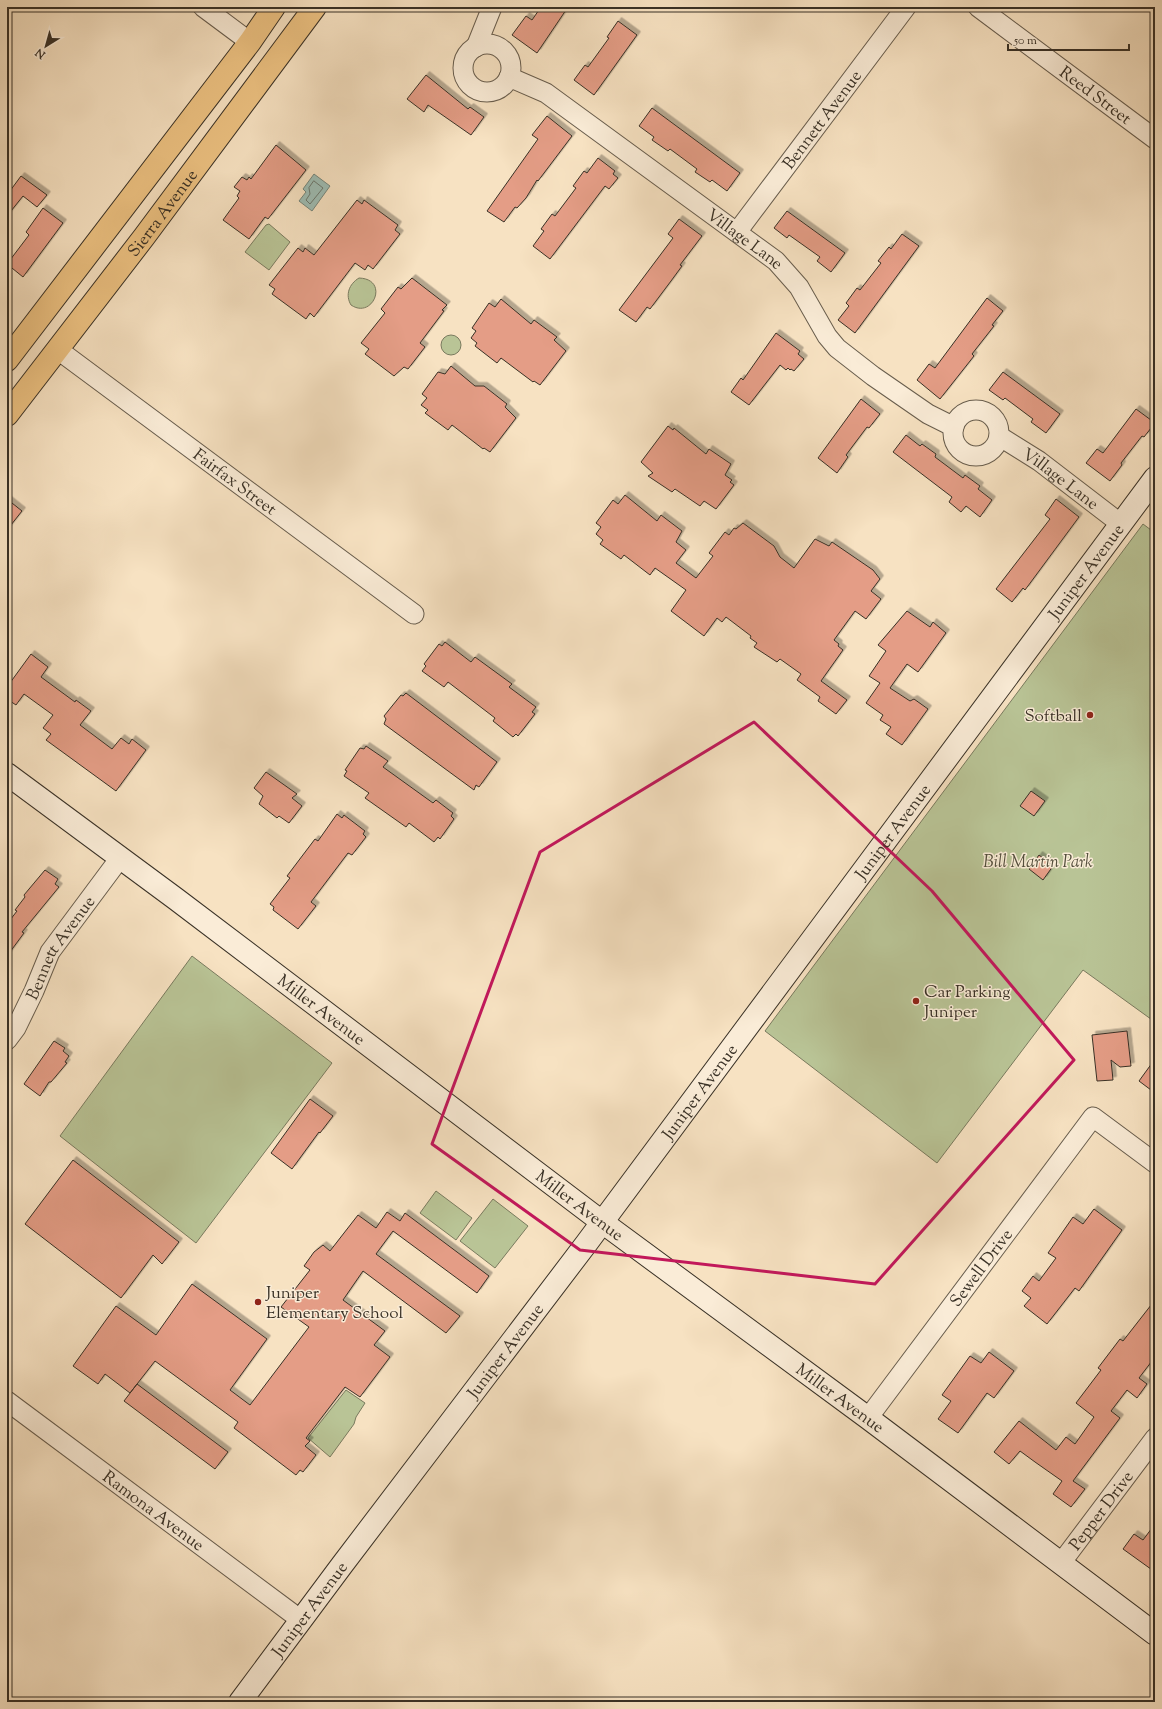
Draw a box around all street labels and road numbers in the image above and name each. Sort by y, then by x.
street label: Reed Street [1053,62,1136,132]
street label: Bennett Avenue [778,66,869,175]
street label: Sierra Avenue [123,165,204,263]
street label: Village Lane [700,204,788,276]
street label: Village Lane [1017,443,1103,517]
street label: Fairfax Street [187,444,281,522]
street label: Juniper Avenue [1043,520,1131,626]
street label: Juniper Avenue [850,780,938,886]
street label: Bennett Avenue [21,891,102,1005]
street label: Miller Avenue [272,970,369,1052]
street label: Juniper Avenue [657,1040,744,1146]
street label: Miller Avenue [530,1166,628,1248]
street label: Sewell Drive [945,1225,1019,1313]
street label: Juniper Avenue [462,1299,551,1405]
street label: Miller Avenue [790,1359,888,1440]
street label: Ramona Avenue [97,1466,209,1558]
street label: Pepper Drive [1064,1467,1140,1556]
street label: Juniper Avenue [267,1557,355,1664]

